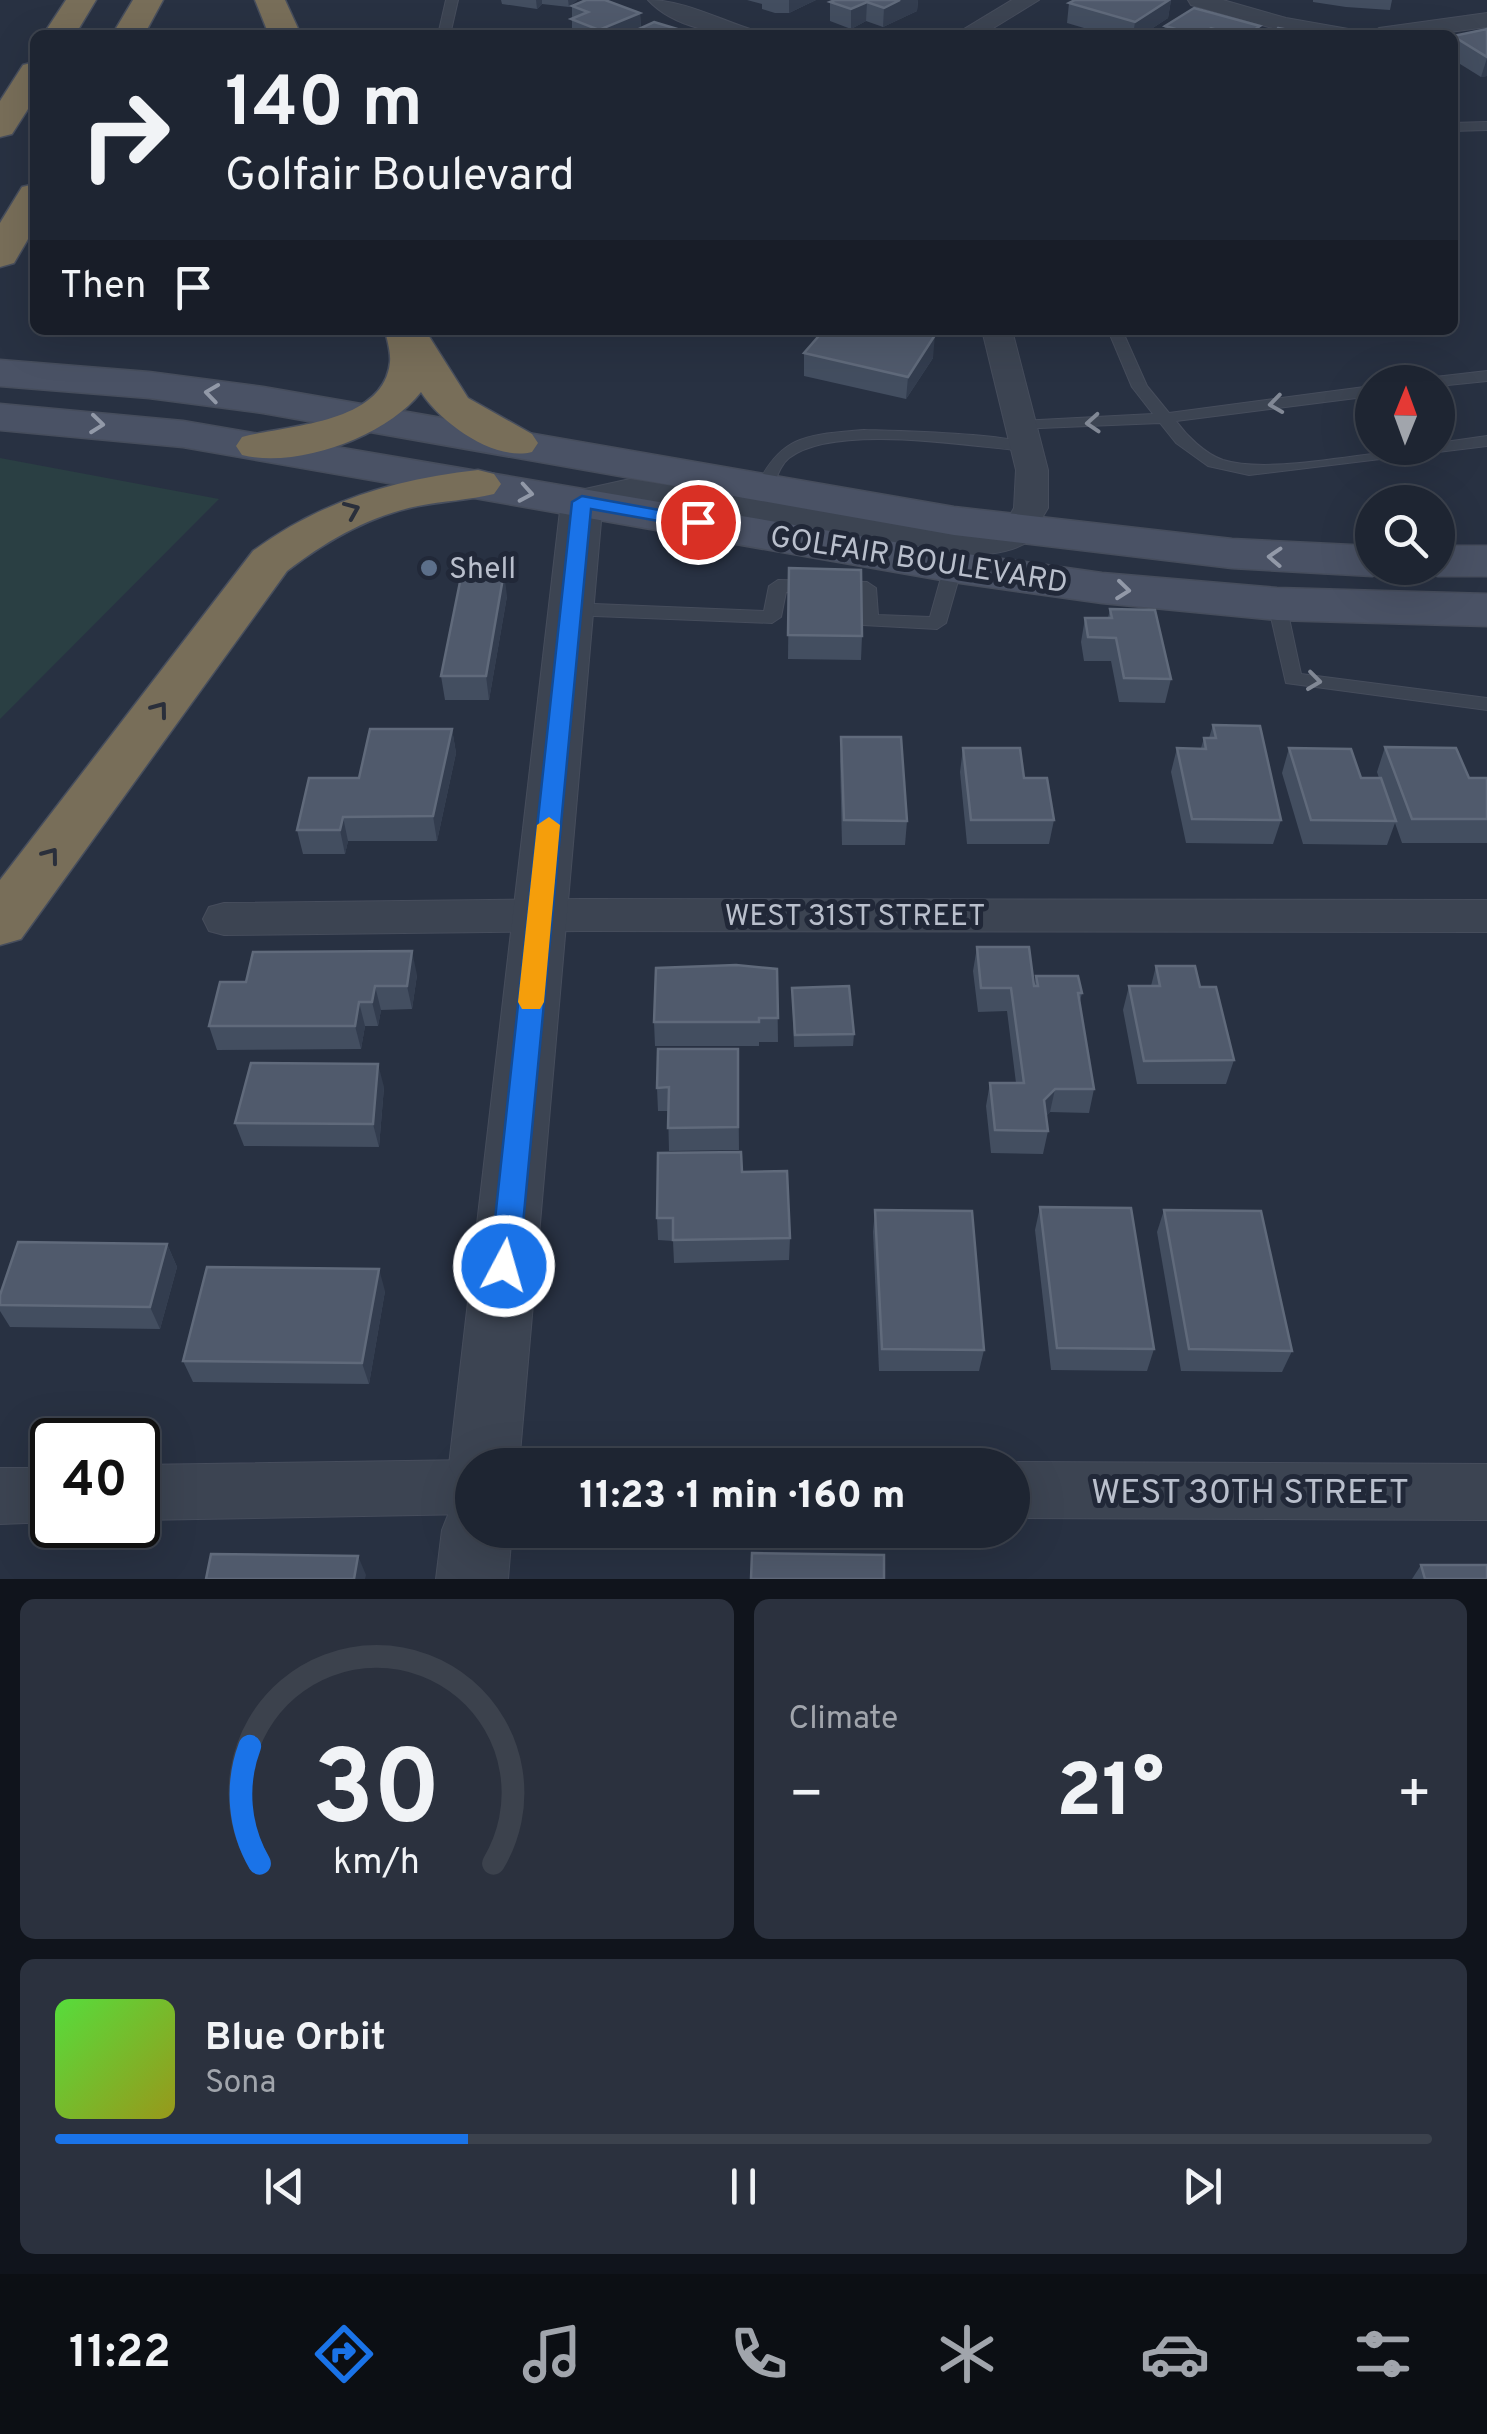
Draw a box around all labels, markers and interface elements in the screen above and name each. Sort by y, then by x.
text: 140 m [225,62,423,151]
icon: right [60,70,190,200]
text: Golfair Boulevard [225,149,574,206]
icon: arrive [166,260,221,315]
text: Then [60,263,146,312]
north arrow [1355,365,1455,465]
map controls [1355,365,1455,585]
one-way arrow [204,383,220,404]
one-way arrow [1268,392,1284,413]
one-way arrow [1085,411,1101,433]
one-way arrow [90,413,106,435]
pin [656,480,741,565]
one-way arrow [518,482,535,503]
button: search [1355,485,1455,585]
icon: arrive [671,495,726,550]
one-way arrow [342,502,360,522]
street label: GOLFAIR BOULEVARD [767,520,1070,603]
one-way arrow [1267,547,1283,568]
place label: Shell [449,552,516,589]
marker: Shell [418,557,440,579]
one-way arrow [1116,579,1132,600]
one-way arrow [1306,670,1322,691]
one-way arrow [148,702,166,720]
one-way arrow [39,848,56,866]
street label: WEST 31ST STREET [724,899,986,936]
position arrow [452,1214,556,1318]
speed limit sign: 40 [30,1418,160,1548]
street label: WEST 30TH STREET [1091,1472,1409,1516]
text: 11:23 · 1 min · 160 m [580,1473,905,1522]
text: Climate [789,1700,898,1740]
text: 30 [312,1729,441,1861]
text: 21° [1056,1748,1164,1843]
text: − [789,1762,824,1832]
text: + [1397,1762,1432,1832]
text: km/h [333,1841,420,1887]
text: Blue Orbit [205,2015,386,2064]
text: Sona [205,2064,276,2104]
icon: previous [257,2159,312,2214]
icon: pause [716,2159,771,2214]
icon: next [1175,2159,1230,2214]
icon: directions [309,2319,379,2389]
icon: music [517,2319,587,2389]
icon: phone [724,2319,794,2389]
icon: climate [932,2319,1002,2389]
icon: car [1140,2319,1210,2389]
icon: filters [1348,2319,1418,2389]
text: 11:22 [69,2326,171,2383]

